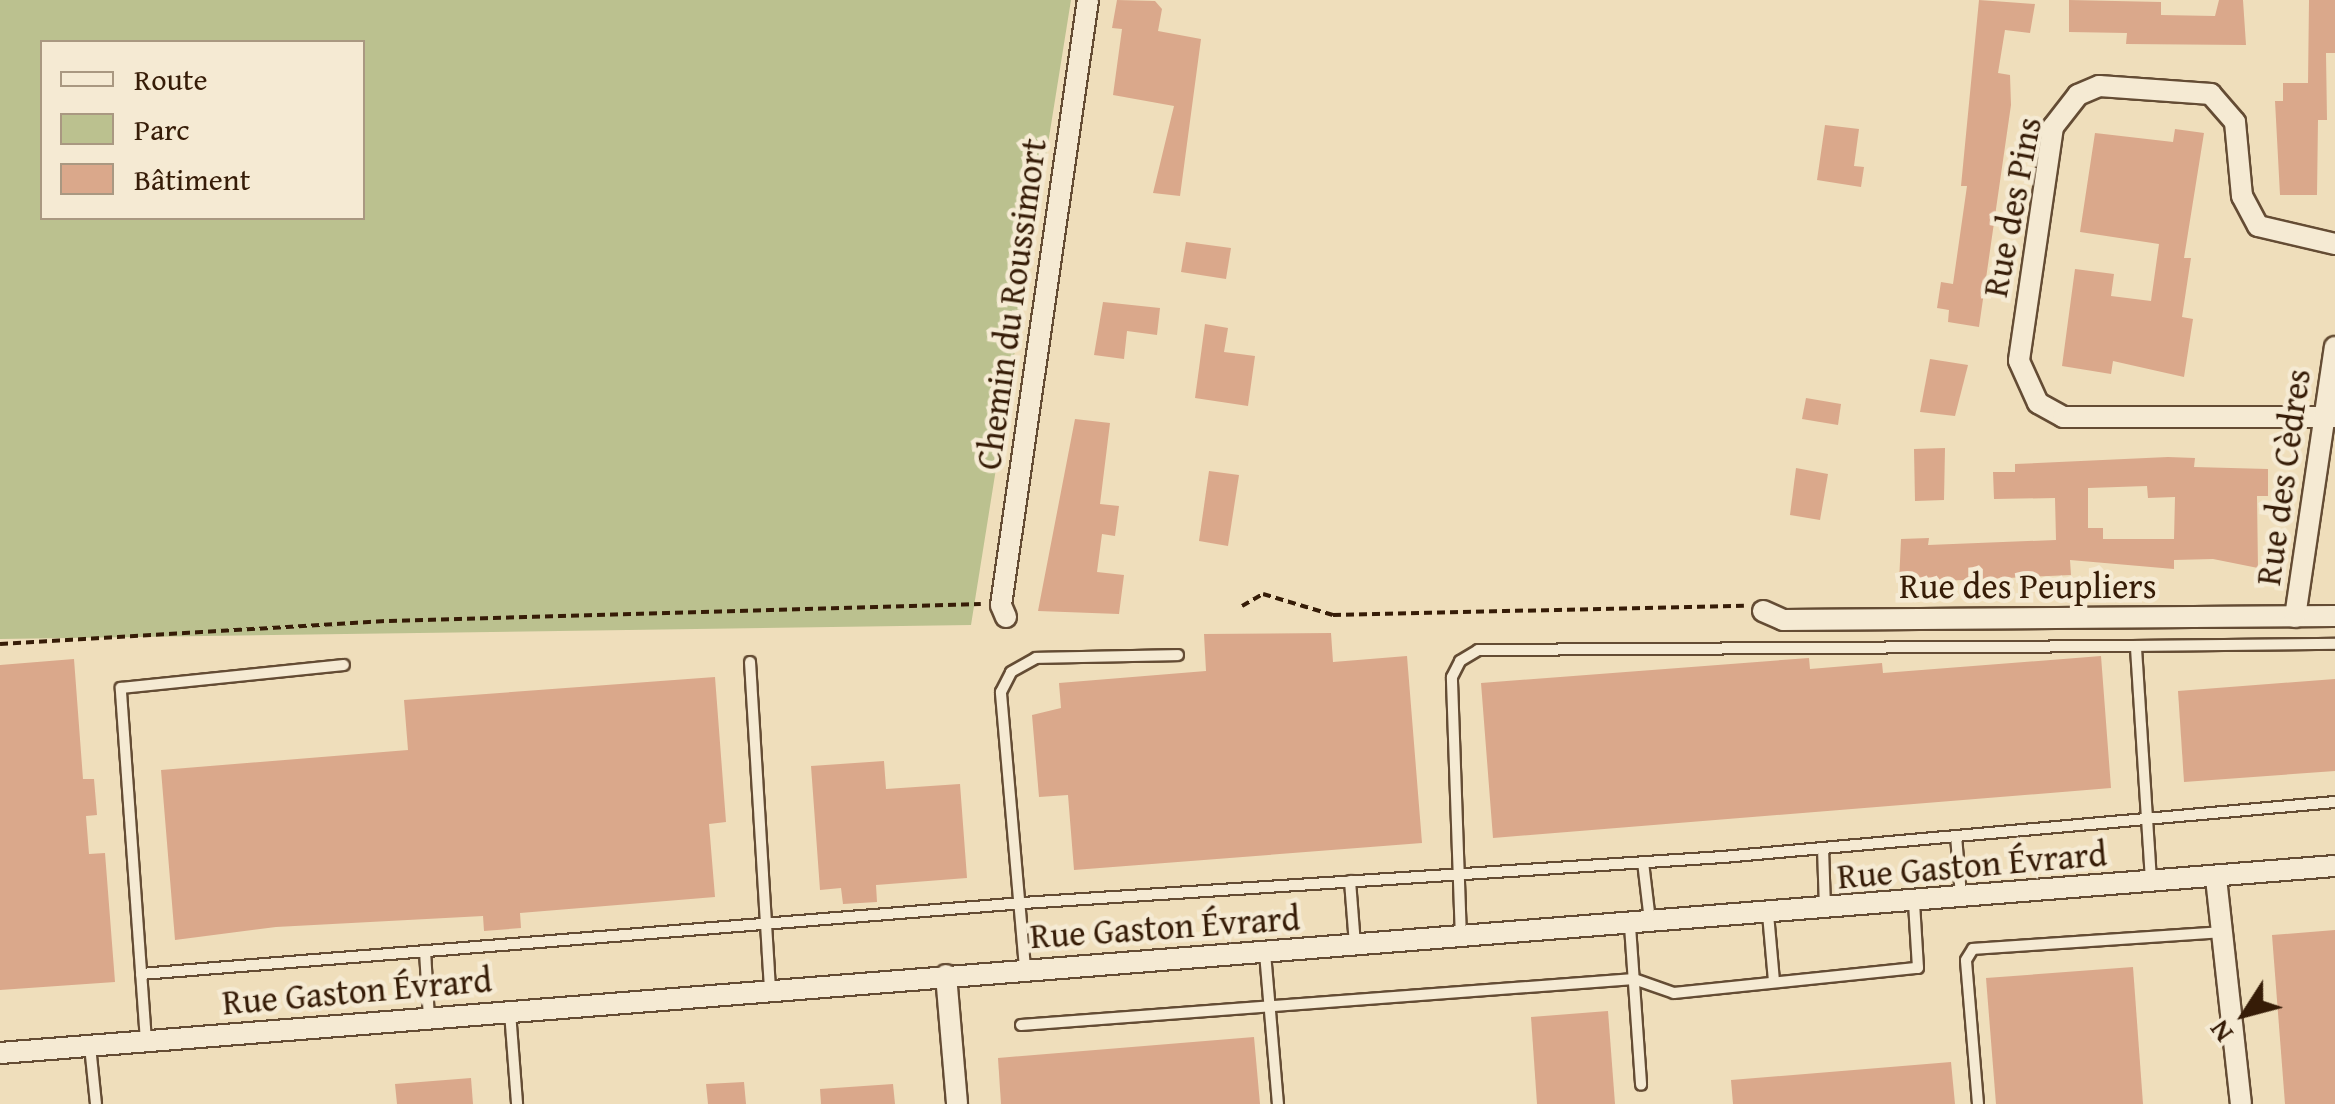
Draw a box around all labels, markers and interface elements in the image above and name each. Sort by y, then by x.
legend [40,40,365,220]
text: Route [134,57,207,101]
text: Parc [134,107,190,151]
street label: Rue des Pins [1974,114,2050,300]
street label: Chemin du Roussimort [967,136,1055,472]
text: Bâtiment [134,157,250,201]
street label: Rue des Cèdres [2247,366,2319,588]
street label: Rue des Peupliers [1899,565,2157,607]
street label: Rue Gaston Évrard [1835,832,2109,898]
street label: Rue Gaston Évrard [1029,897,1301,957]
street label: Rue Gaston Évrard [220,958,494,1024]
north arrow [2195,964,2295,1064]
text: N [2198,1012,2242,1052]

